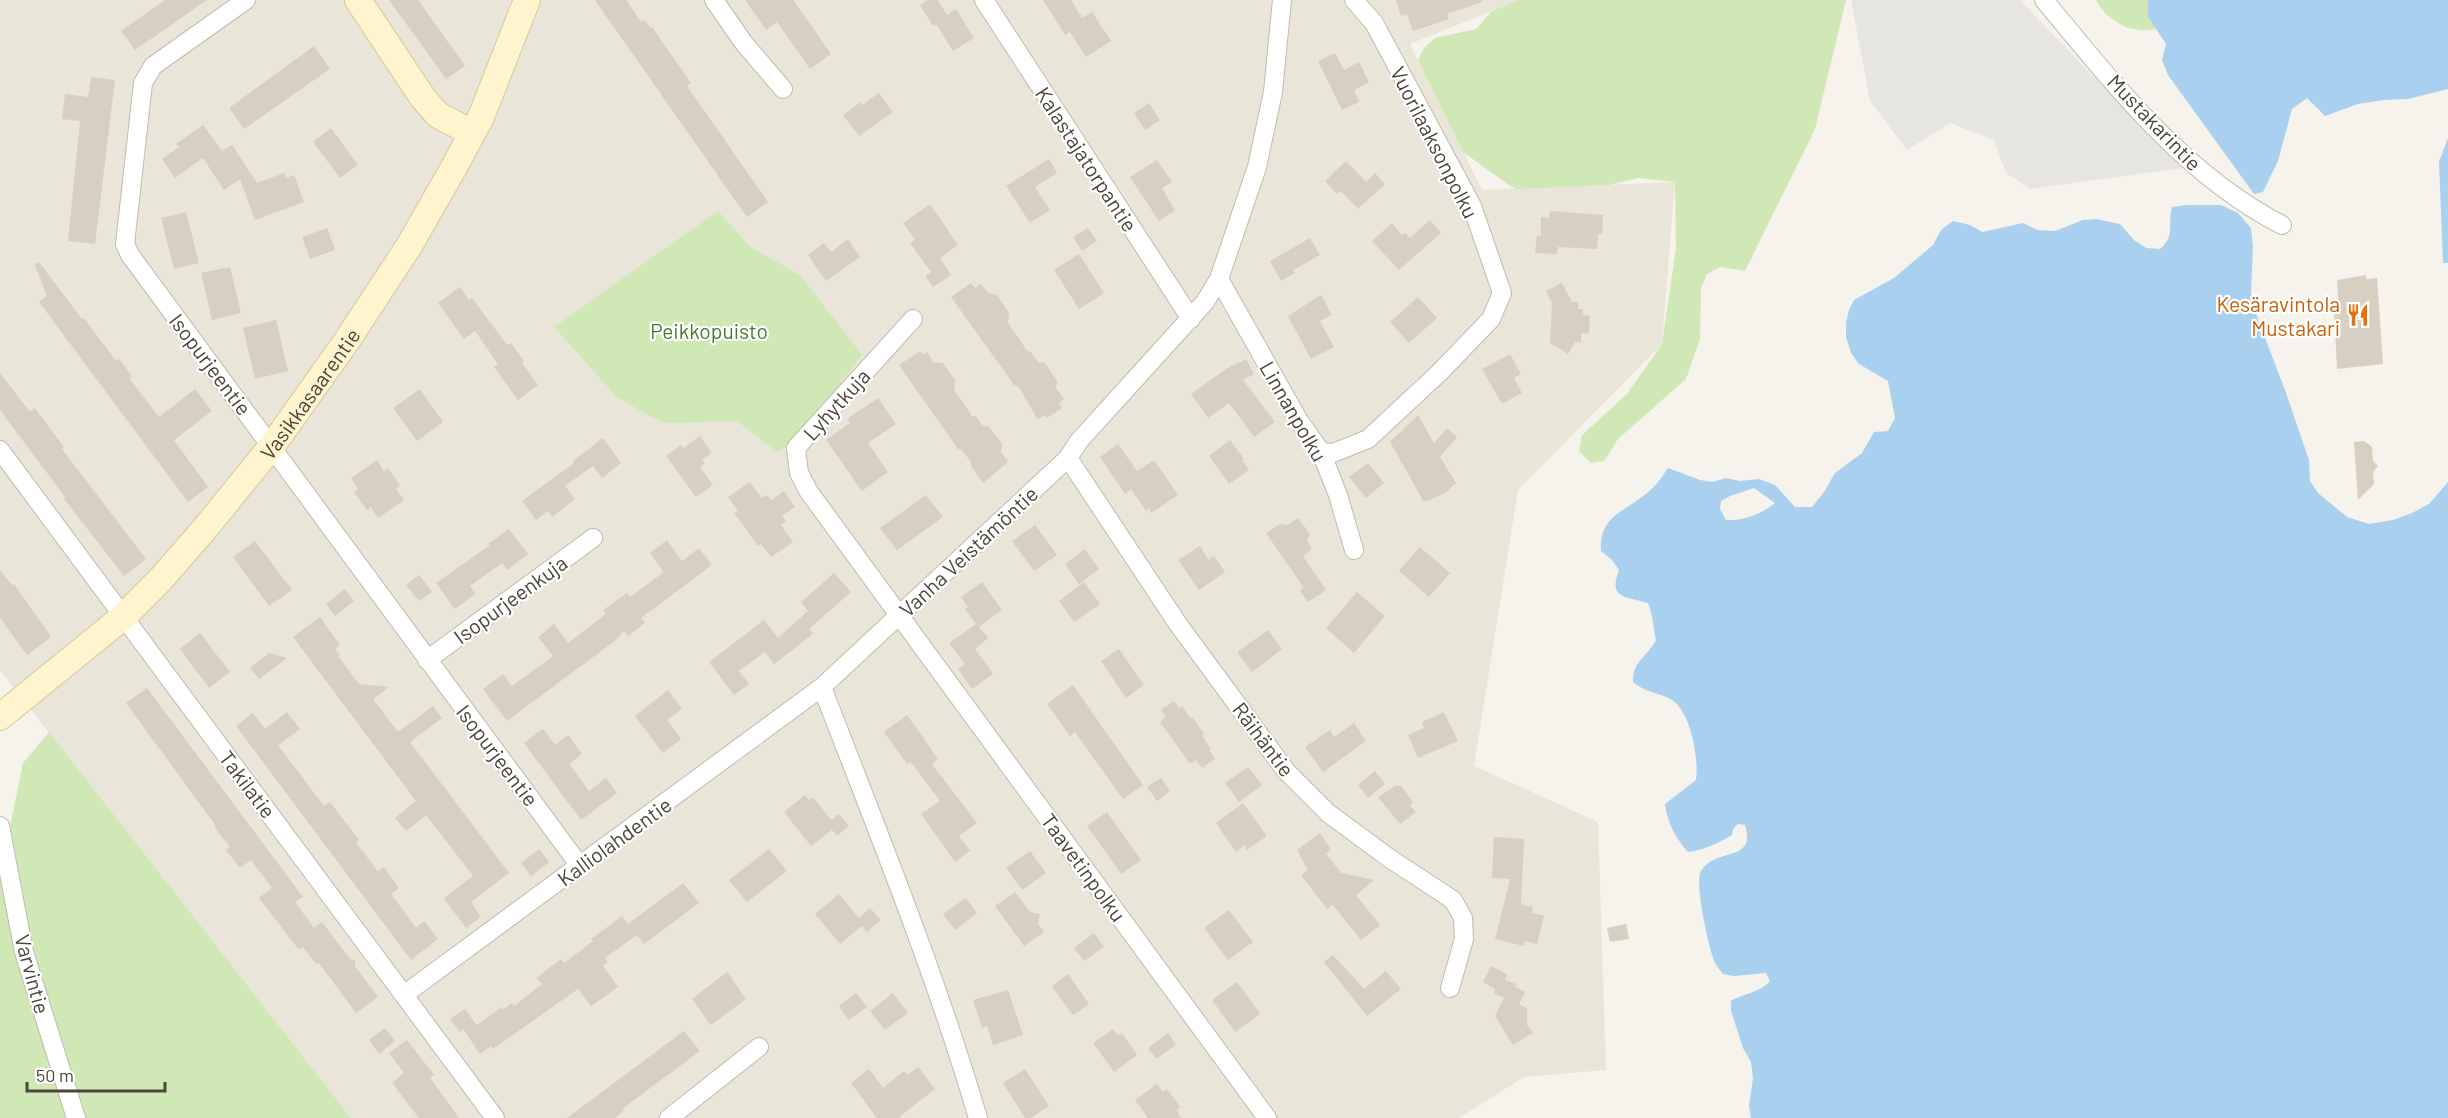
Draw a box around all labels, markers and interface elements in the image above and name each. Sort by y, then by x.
street label: Vuorilaaksonpolku [1386,62,1484,222]
street label: Mustakarintie [2103,69,2207,175]
street label: Kalastajatorpantie [1031,82,1143,236]
place label: Kesäravintola Mustakari [2216,291,2340,340]
restaurant icon: Kesäravintola Mustakari [2345,302,2371,328]
street label: Isopurjeentie [165,308,257,420]
park label: Peikkopuisto [650,318,768,343]
street label: Vasikkasaarentie [254,323,364,464]
street label: Linnanpolku [1255,356,1333,466]
street label: Lyhytkuja [797,363,875,445]
street label: Vanha Veistämöntie [894,480,1042,622]
street label: Isopurjeenkuja [448,550,572,648]
street label: Räihäntie [1228,697,1300,781]
street label: Isopurjeentie [452,699,544,811]
street label: Takilatie [215,745,281,823]
street label: Kalliolahdentie [552,791,676,891]
street label: Taavetinpolku [1036,808,1132,926]
street label: Varvintie [10,932,56,1016]
scale bar [27,1055,165,1093]
text: 50 m [36,1064,74,1086]

